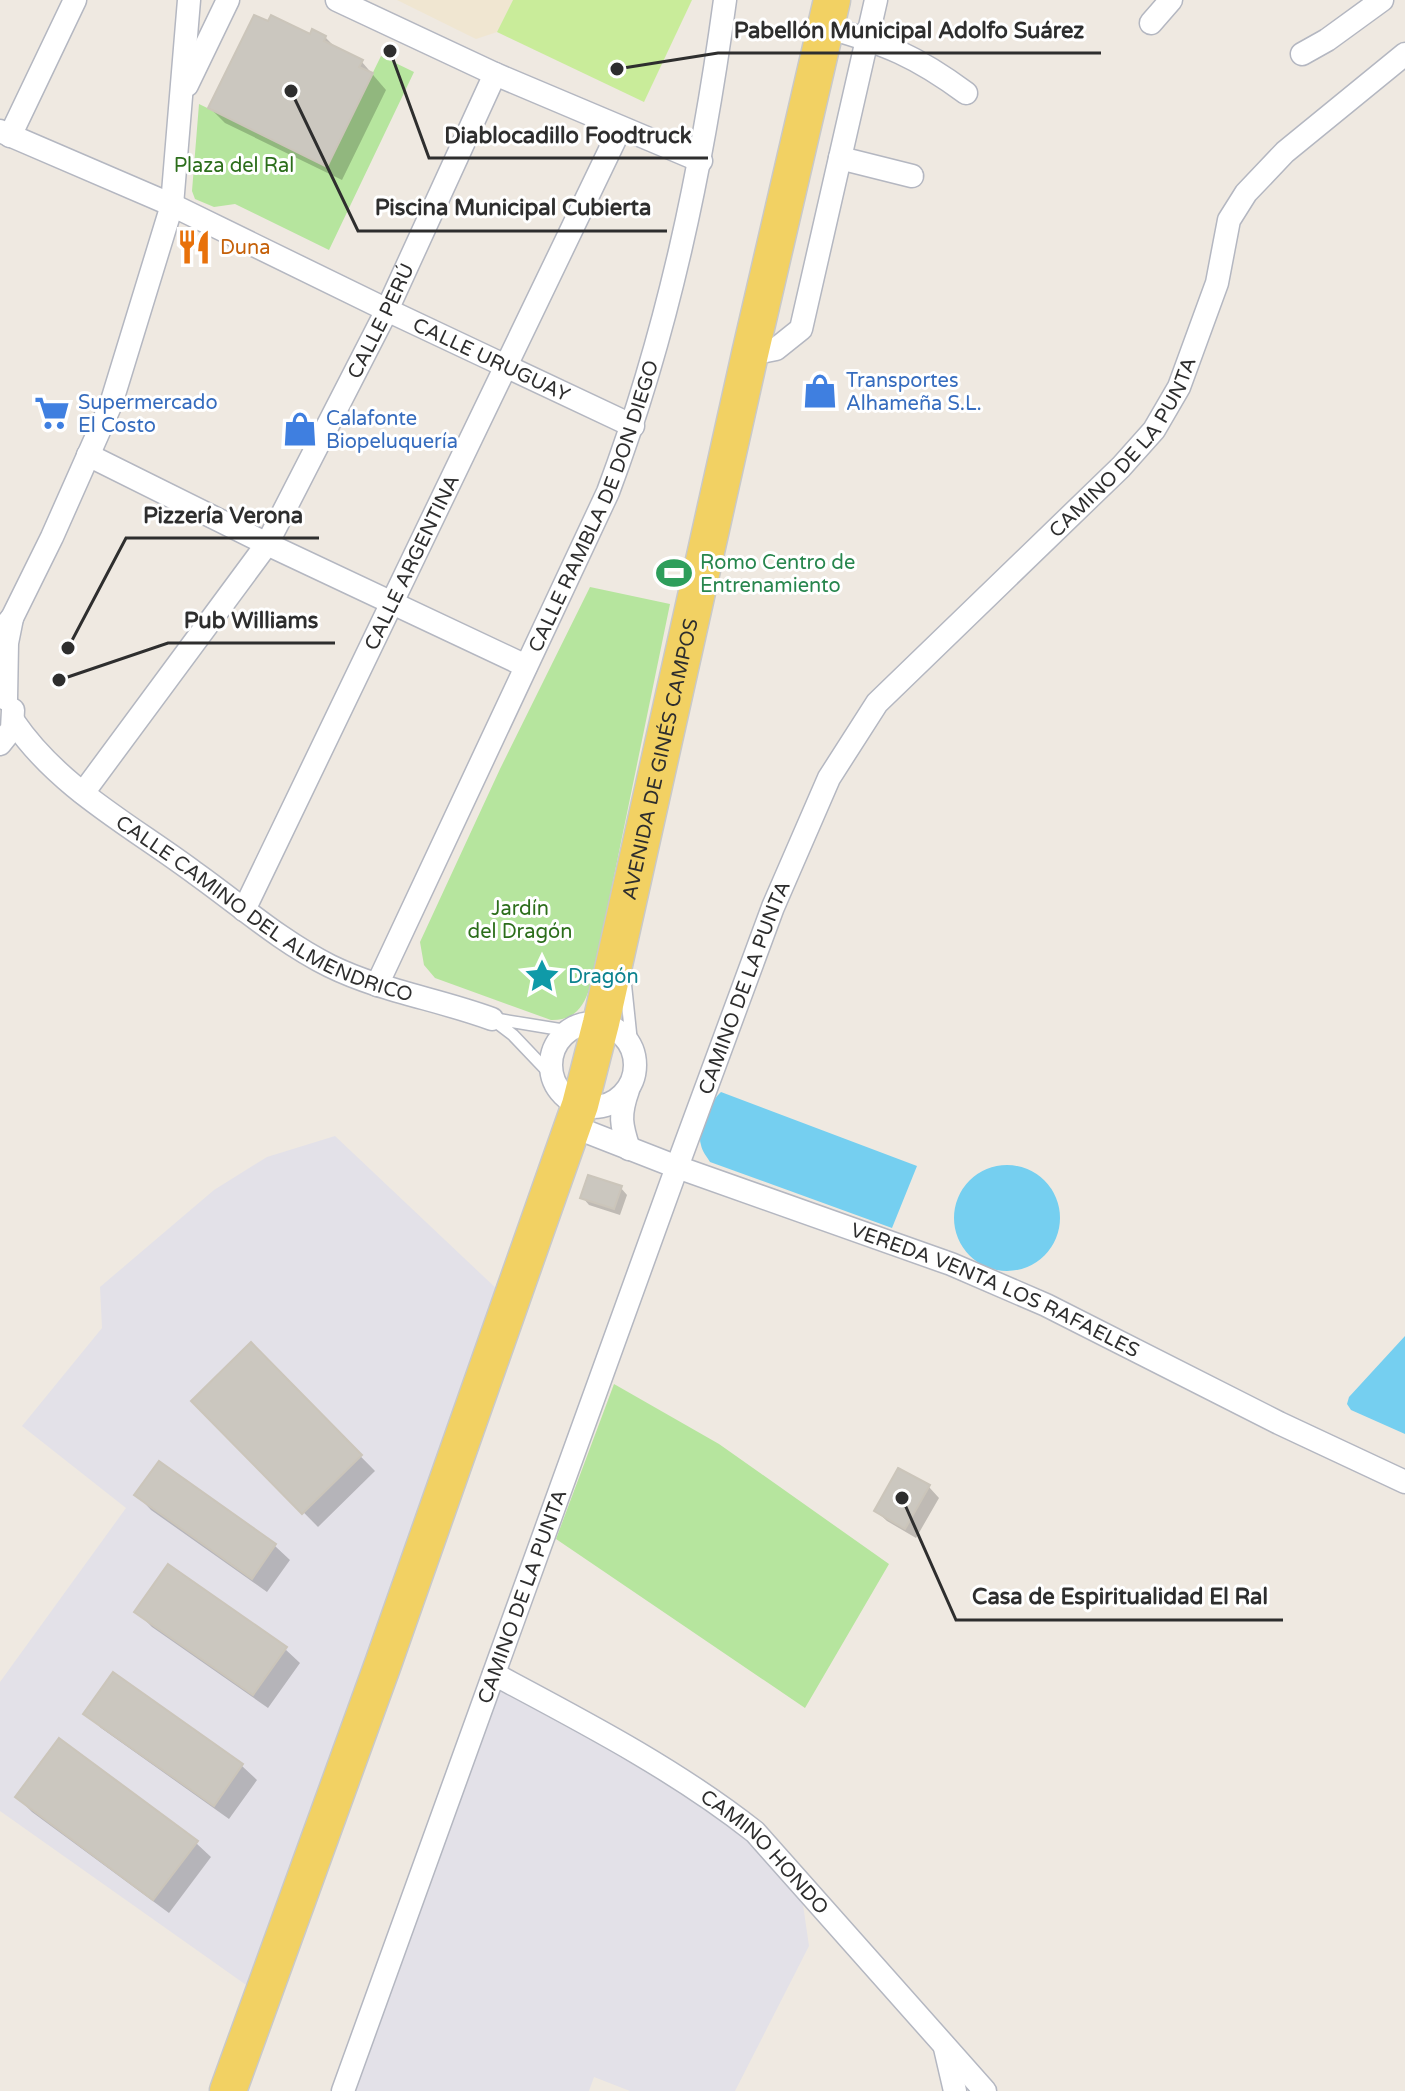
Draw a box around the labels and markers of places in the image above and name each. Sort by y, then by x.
callout: Pabellón Municipal Adolfo Suárez [718,7,1101,53]
callout: Diablocadillo Foodtruck [429,112,708,158]
callout: Piscina Municipal Cubierta [358,185,667,231]
restaurant icon: Duna [175,228,213,266]
place label: Duna [220,236,270,260]
place label: Transportes Alhameña S.L. [846,369,982,416]
shop icon: Transportes Alhameña S.L. [801,372,839,410]
place label: Supermercado El Costo [78,391,218,438]
supermarket icon: Supermercado El Costo [33,394,71,432]
place label: Calafonte Biopeluquería [326,407,458,454]
shop icon: Calafonte Biopeluquería [281,410,319,448]
callout: Pizzería Verona [126,492,319,538]
place label: Romo Centro de Entrenamiento [700,551,855,598]
sports icon: Romo Centro de Entrenamiento [655,554,693,592]
callout: Pub Williams [168,597,335,643]
place icon: Dragón [523,957,561,995]
place label: Dragón [568,965,639,989]
callout: Casa de Espiritualidad El Ral [956,1574,1283,1620]

